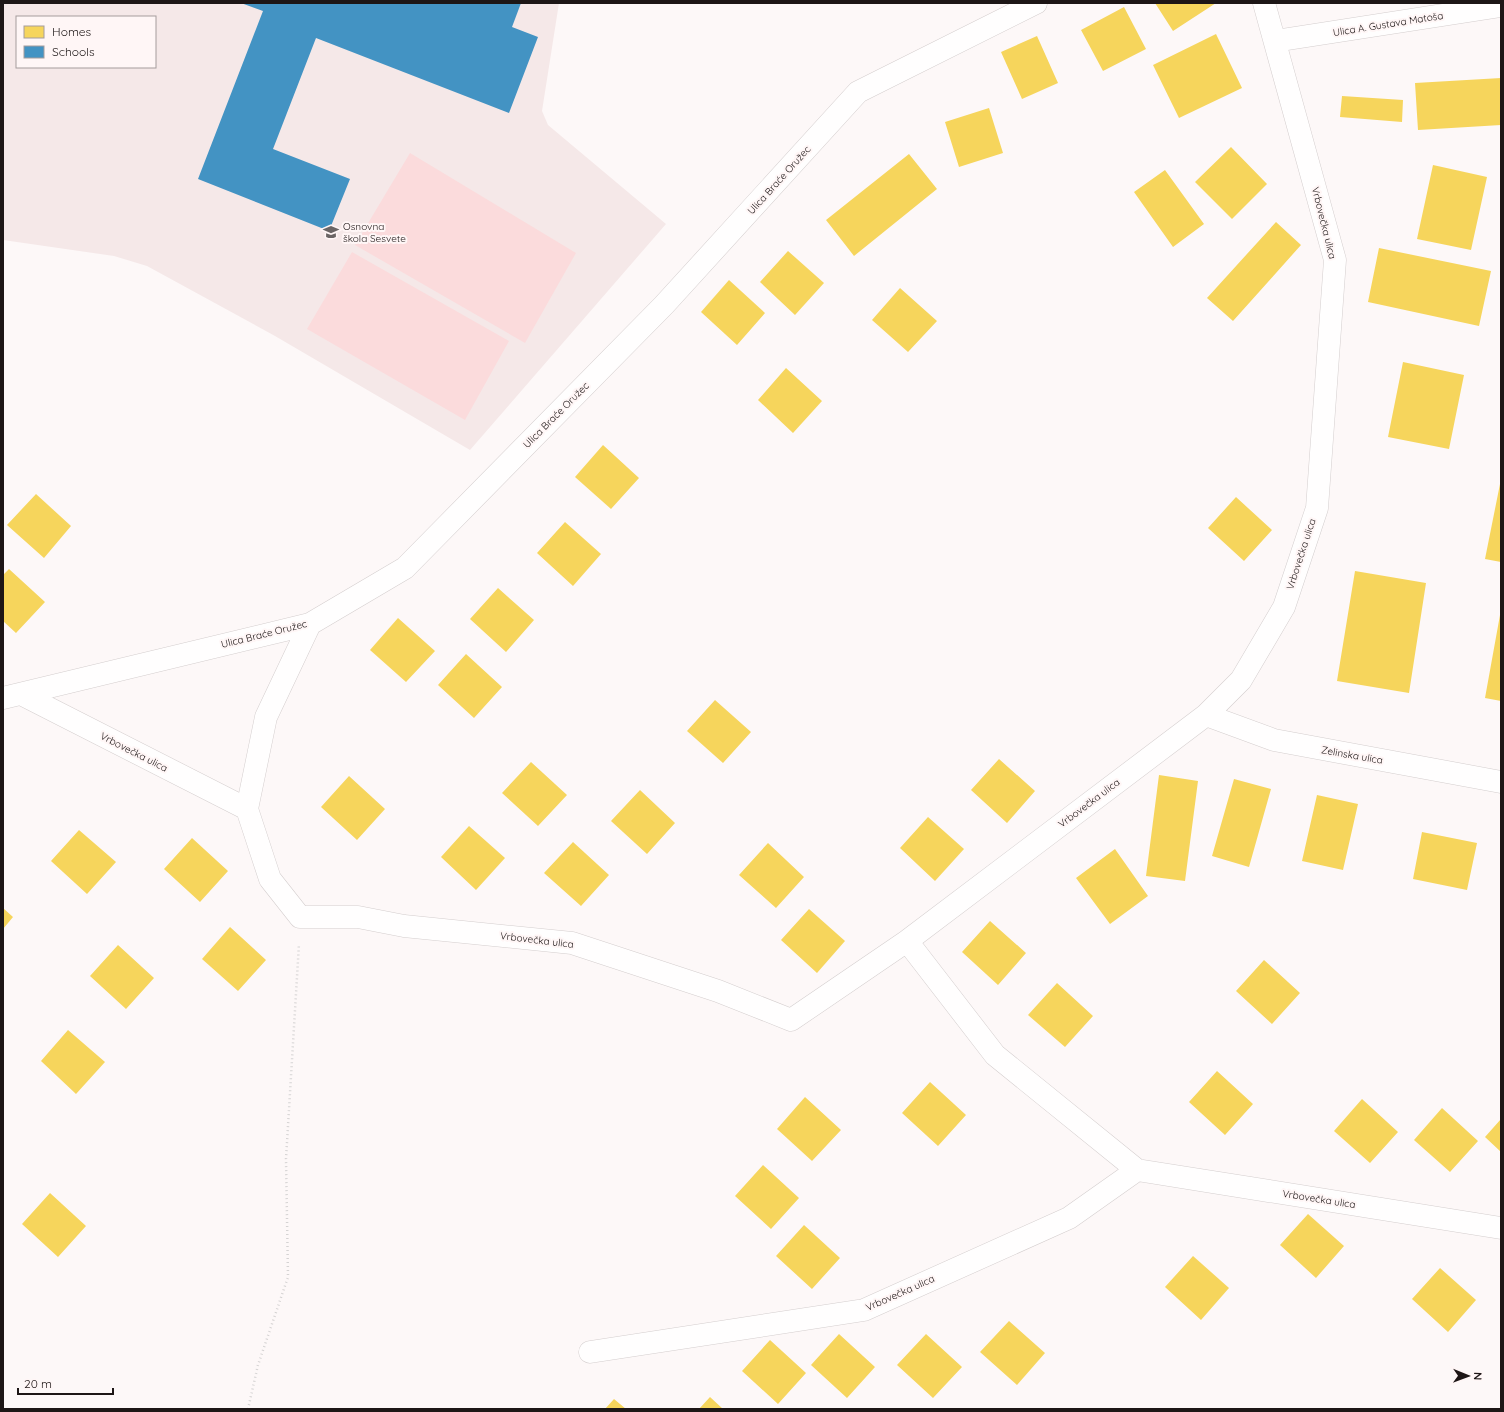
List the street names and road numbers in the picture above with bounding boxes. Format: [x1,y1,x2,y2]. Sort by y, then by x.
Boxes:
street label: Ulica A. Gustava Matoša [1332,9,1444,39]
street label: Ulica Braće Oružec [745,143,813,217]
street label: Vrbovečka ulica [1309,186,1339,260]
street label: Ulica Braće Oružec [520,379,592,451]
street label: Vrbovečka ulica [1283,517,1319,591]
street label: Ulica Braće Oružec [220,617,308,651]
street label: Vrbovečka ulica [98,729,170,775]
street label: Zelinska ulica [1320,743,1384,767]
street label: Vrbovečka ulica [1056,776,1122,830]
street label: Vrbovečka ulica [499,929,575,951]
street label: Vrbovečka ulica [1281,1187,1357,1211]
street label: Vrbovečka ulica [864,1272,936,1314]

